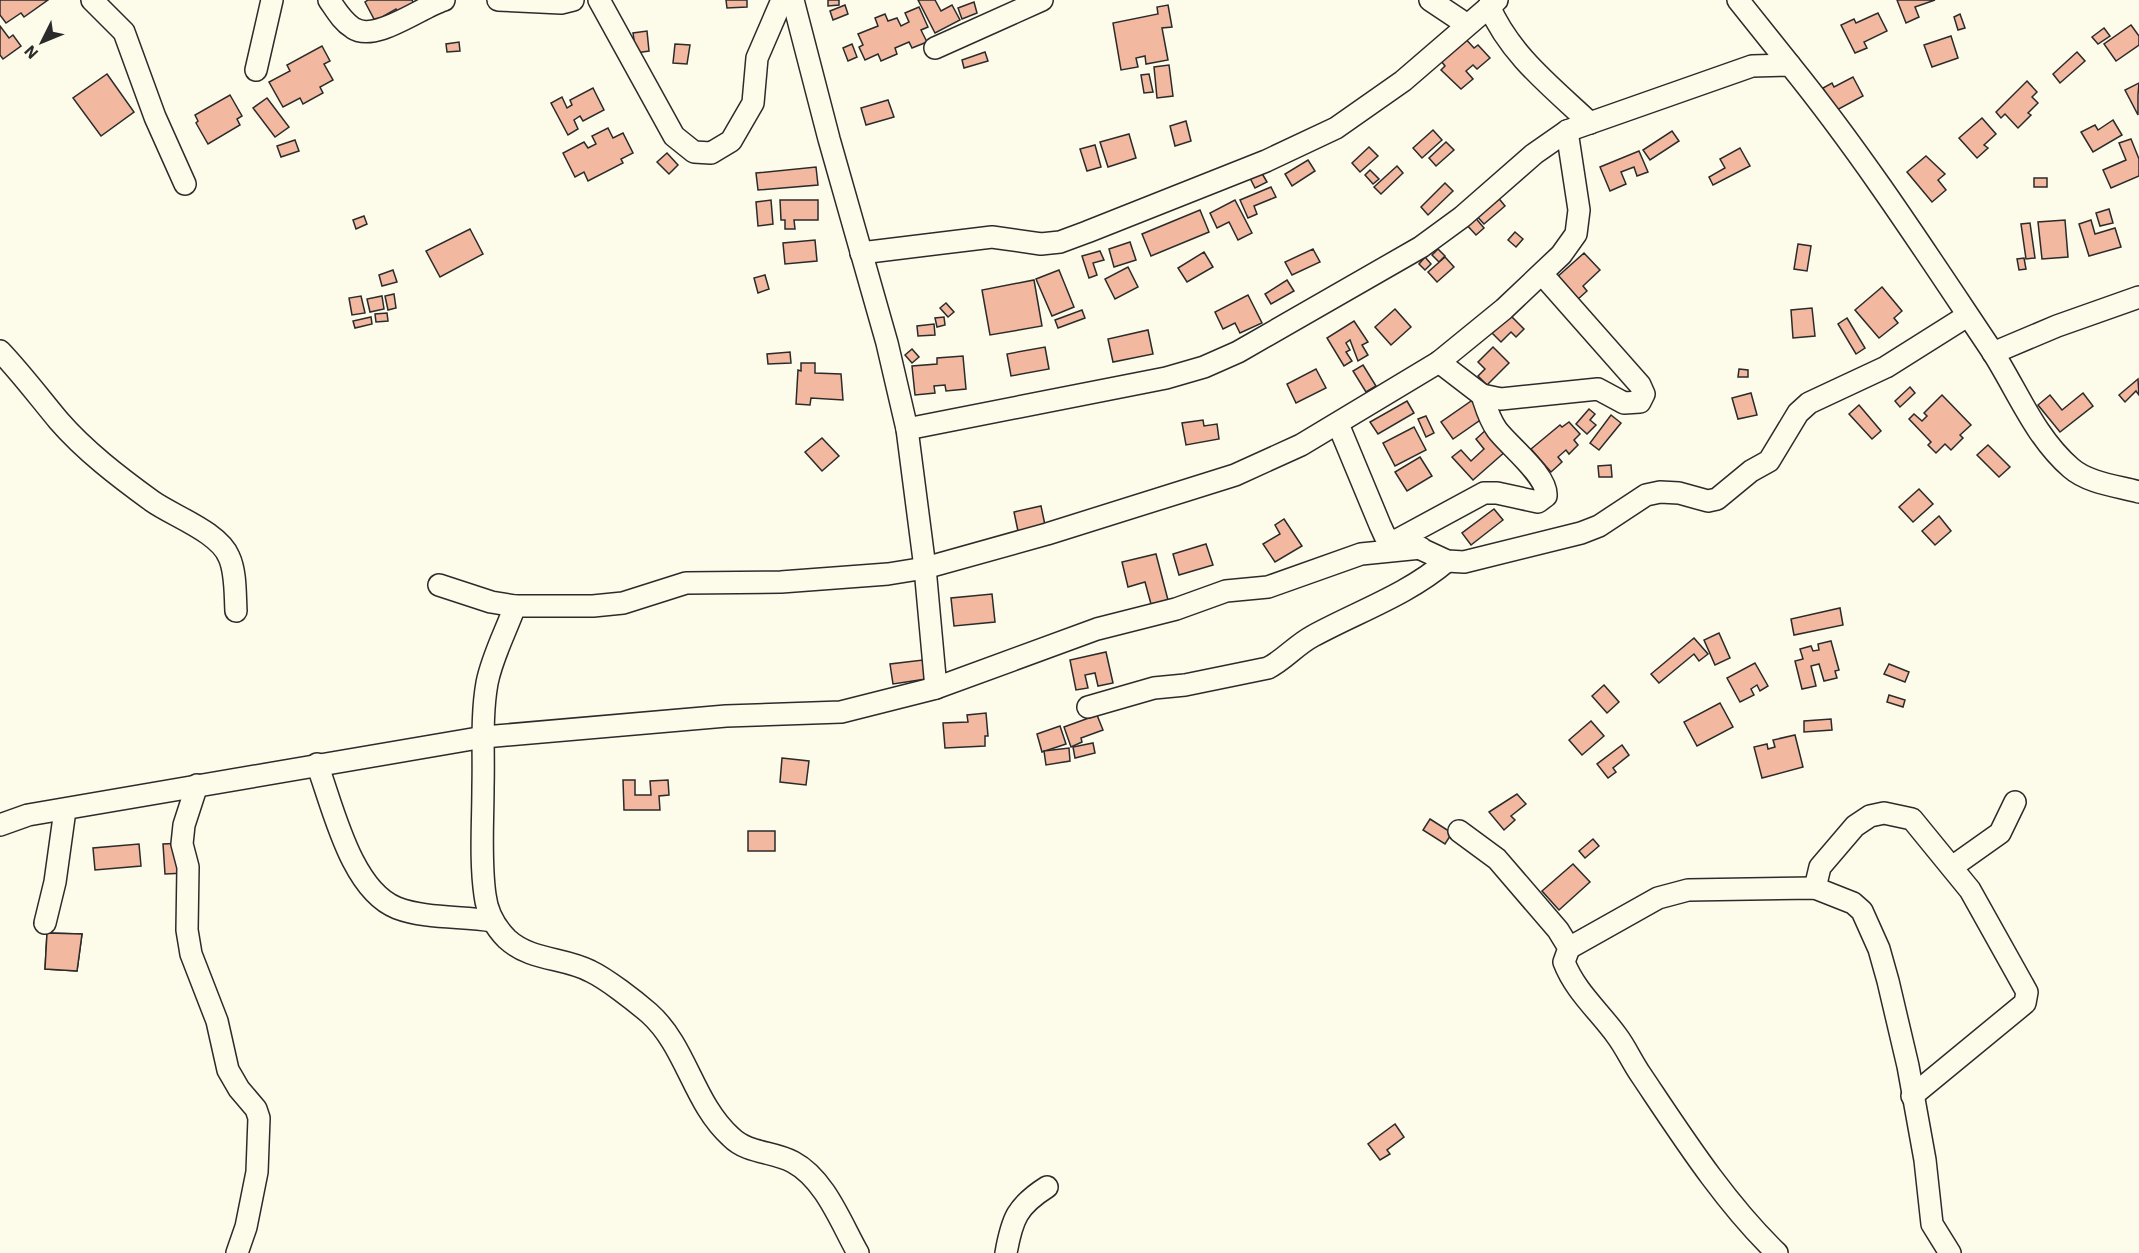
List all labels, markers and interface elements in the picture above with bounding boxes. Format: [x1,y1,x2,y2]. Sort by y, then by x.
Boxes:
north arrow [12,12,72,72]
text: N [20,41,42,63]

